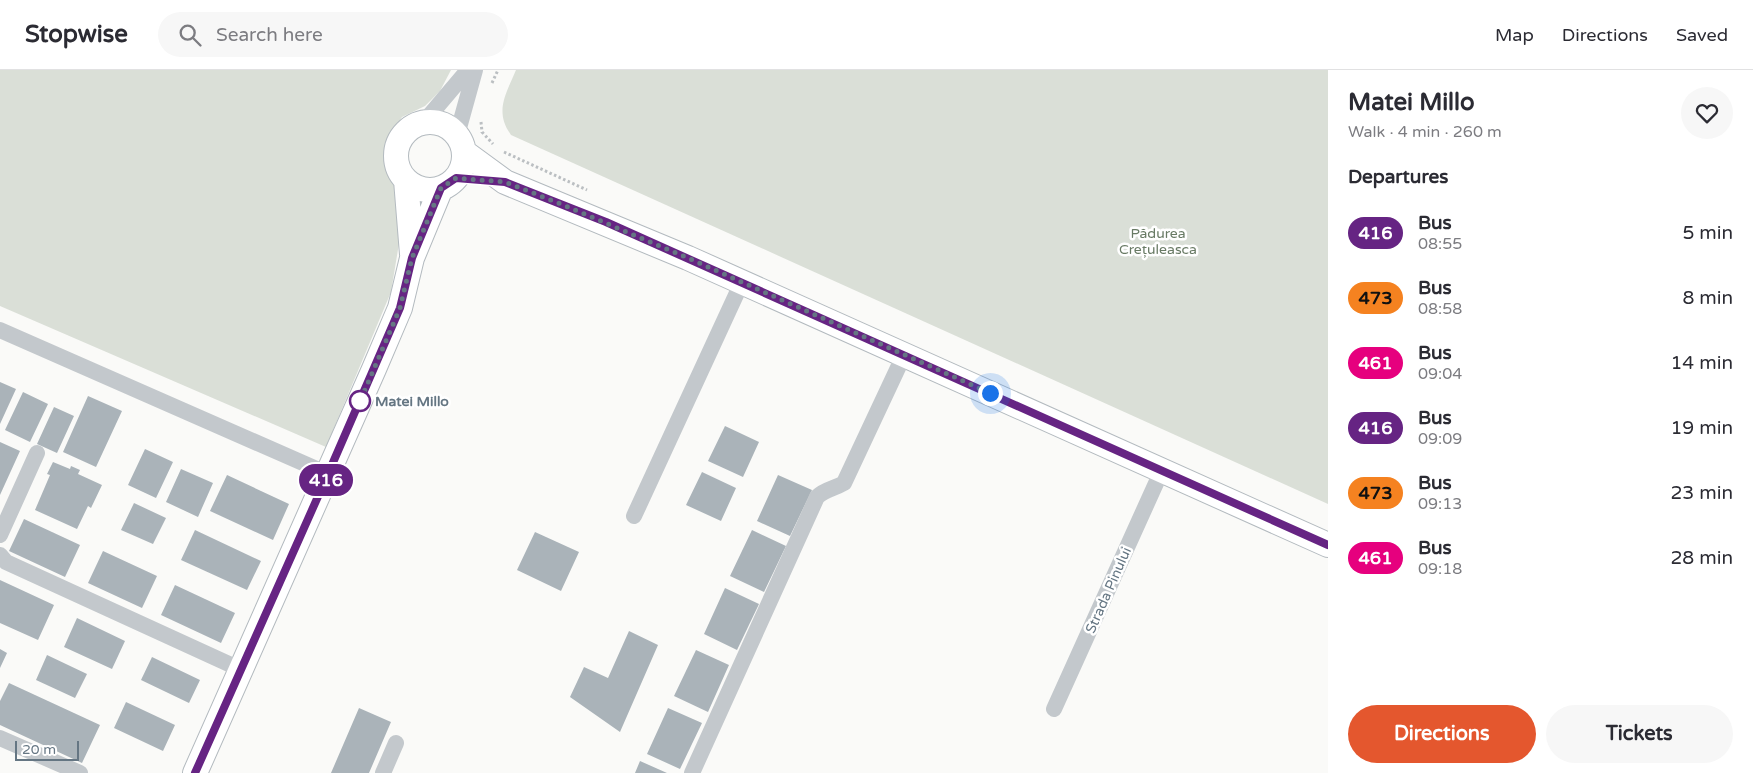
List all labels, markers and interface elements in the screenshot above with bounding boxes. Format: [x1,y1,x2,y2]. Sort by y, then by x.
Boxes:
search box [158,12,508,57]
text: Stopwise [25,20,128,49]
icon: search [176,21,204,49]
text: Search here [216,24,323,46]
text: Map [1495,24,1534,46]
text: Directions [1562,24,1648,46]
text: Saved [1676,24,1728,46]
button: heart [1681,87,1733,139]
text: Matei Millo [1348,88,1475,117]
text: Walk · 4 min · 260 m [1348,122,1502,142]
text: Departures [1348,166,1448,188]
text: Bus [1418,212,1452,234]
text: 416 [1359,222,1392,244]
text: 5 min [1682,222,1733,244]
park label: Pădurea Crețuleasca [1119,225,1197,258]
text: 08:55 [1418,234,1462,254]
text: Bus [1418,277,1452,299]
text: 473 [1359,287,1392,309]
text: 8 min [1682,287,1733,309]
text: 08:58 [1418,299,1462,319]
text: Bus [1418,342,1452,364]
text: 461 [1359,352,1392,374]
text: 14 min [1670,352,1733,374]
text: 09:04 [1418,364,1462,384]
your location [978,381,1003,406]
marker: Matei Millo [349,390,371,412]
place label: Matei Millo [375,393,449,410]
text: Bus [1418,407,1452,429]
text: 416 [1359,417,1392,439]
text: 19 min [1670,417,1733,439]
text: 09:09 [1418,429,1462,449]
line badge: 416 [297,464,355,496]
text: 416 [309,469,343,491]
text: Bus [1418,472,1452,494]
text: 473 [1359,482,1392,504]
text: 23 min [1670,482,1733,504]
text: 09:13 [1418,494,1462,514]
text: Bus [1418,537,1452,559]
street label: Strada Pinului [1082,544,1135,636]
text: 461 [1359,547,1392,569]
text: 28 min [1670,547,1733,569]
text: 09:18 [1418,559,1462,579]
button: Directions [1348,705,1536,763]
button: Tickets [1546,705,1733,763]
scale bar [15,738,79,761]
text: 20 m [22,741,56,758]

